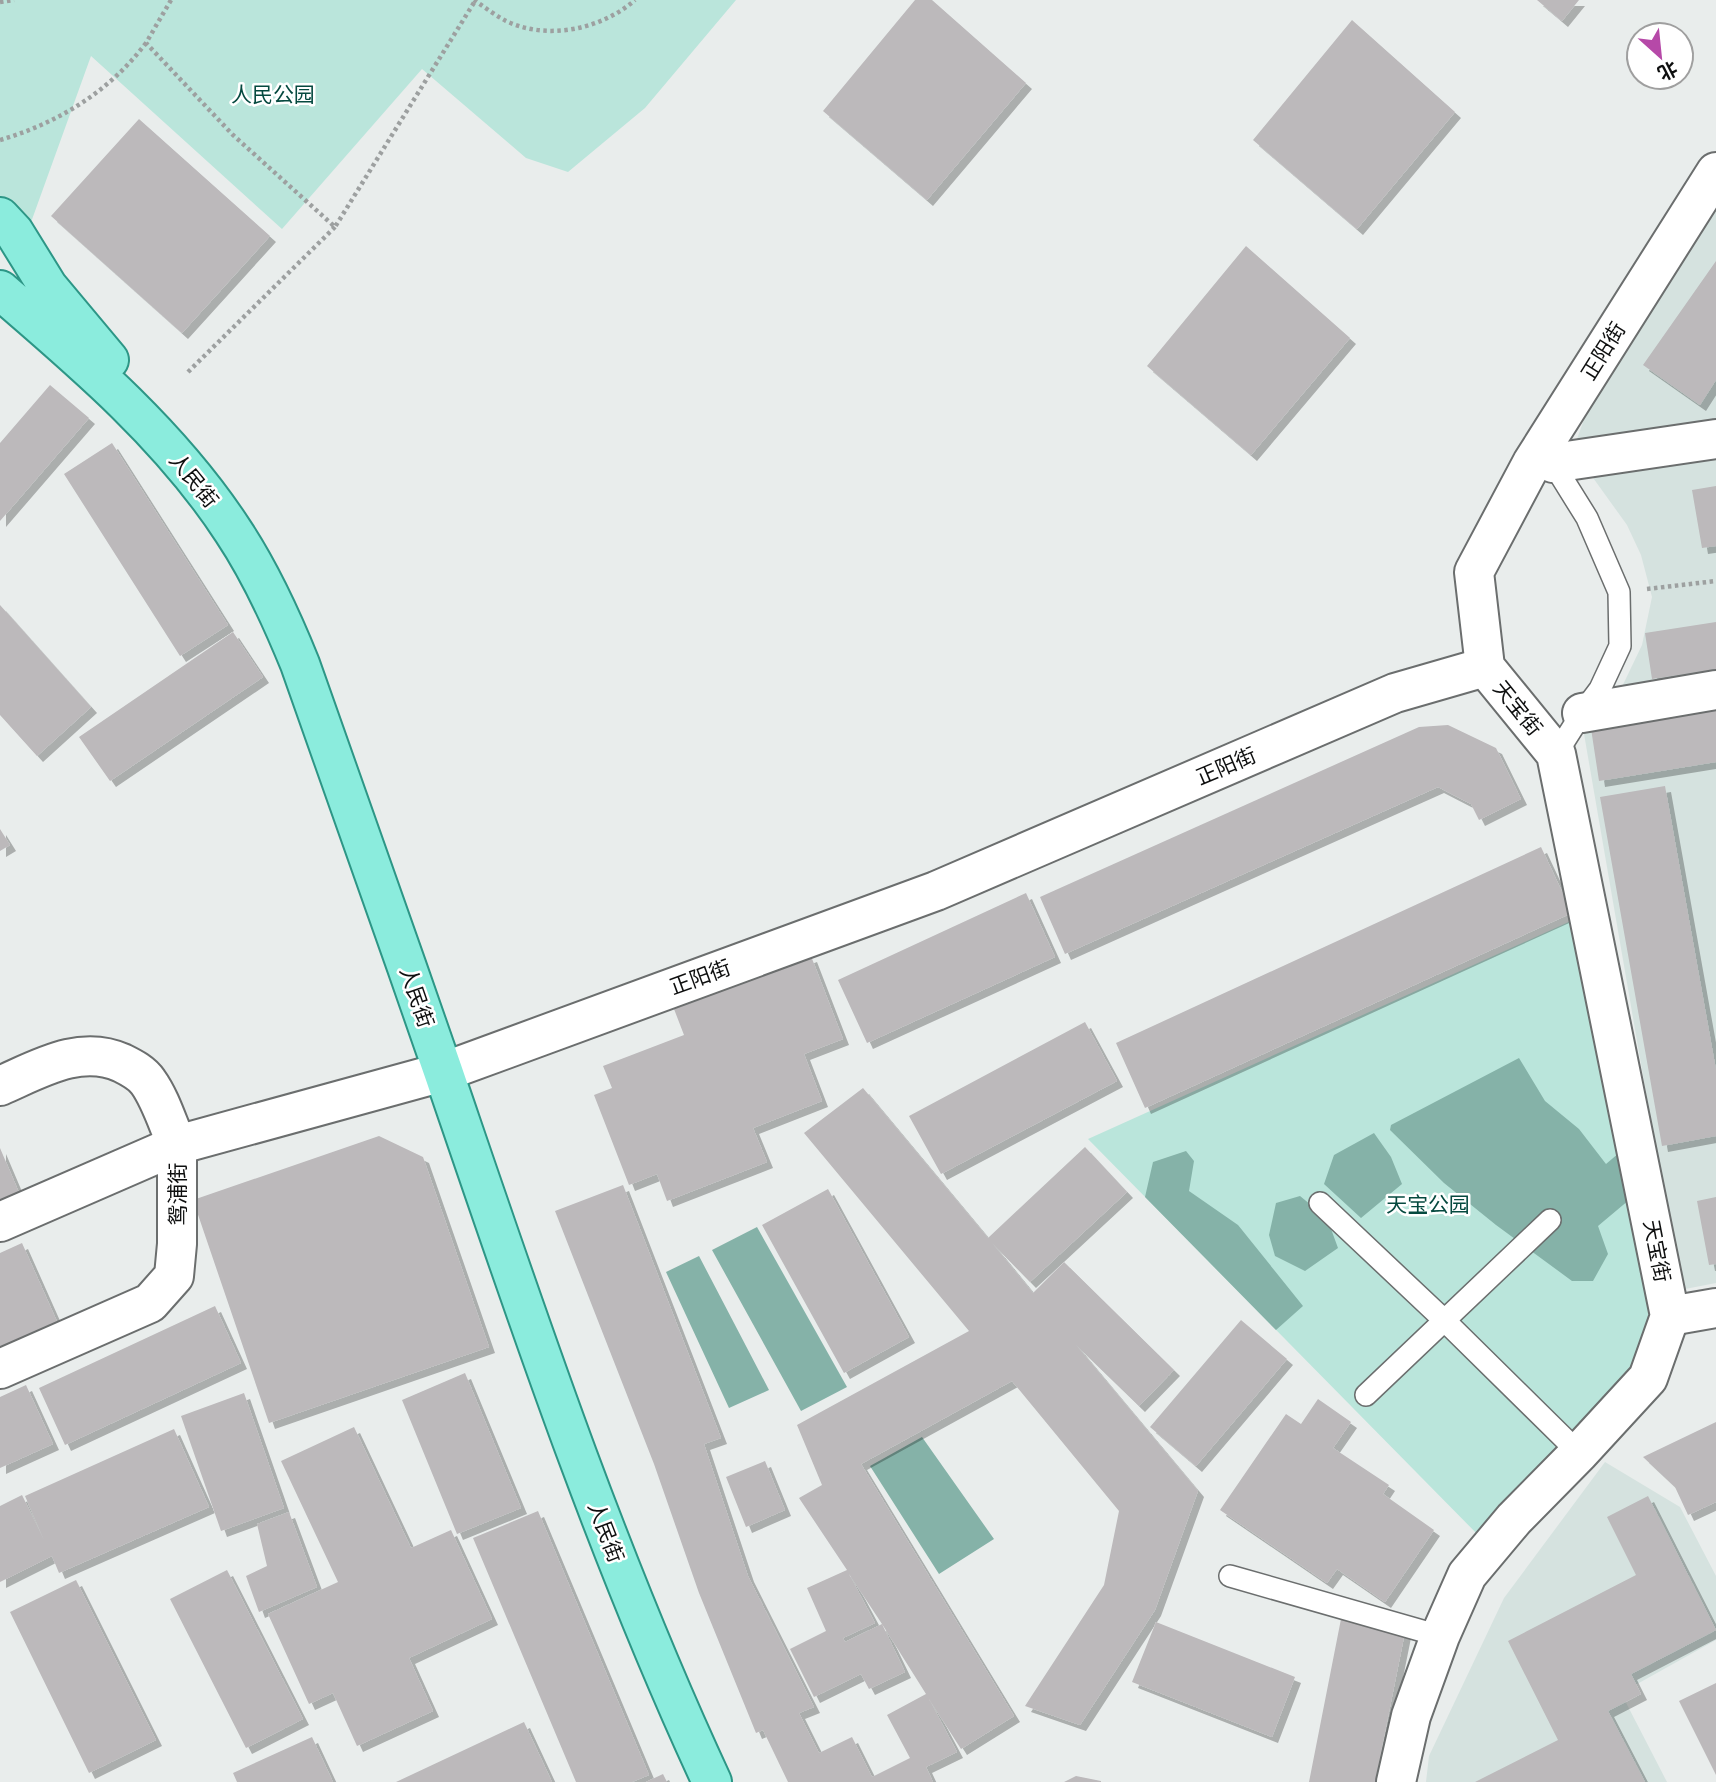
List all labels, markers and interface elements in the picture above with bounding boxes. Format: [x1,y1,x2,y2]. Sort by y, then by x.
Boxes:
north arrow [1625,21,1695,91]
text: 北 [1654,57,1681,84]
park label: 人民公园 [231,83,315,106]
street label: 正阳街 [1577,318,1629,384]
street label: 人民街 [165,448,223,512]
street label: 天宝街 [1489,676,1547,740]
street label: 正阳街 [1193,743,1259,789]
street label: 正阳街 [666,955,734,999]
street label: 人民街 [396,963,438,1031]
street label: 鸳浦街 [166,1163,189,1226]
park label: 天宝公园 [1386,1193,1470,1216]
street label: 天宝街 [1640,1218,1674,1284]
street label: 人民街 [584,1498,628,1566]

